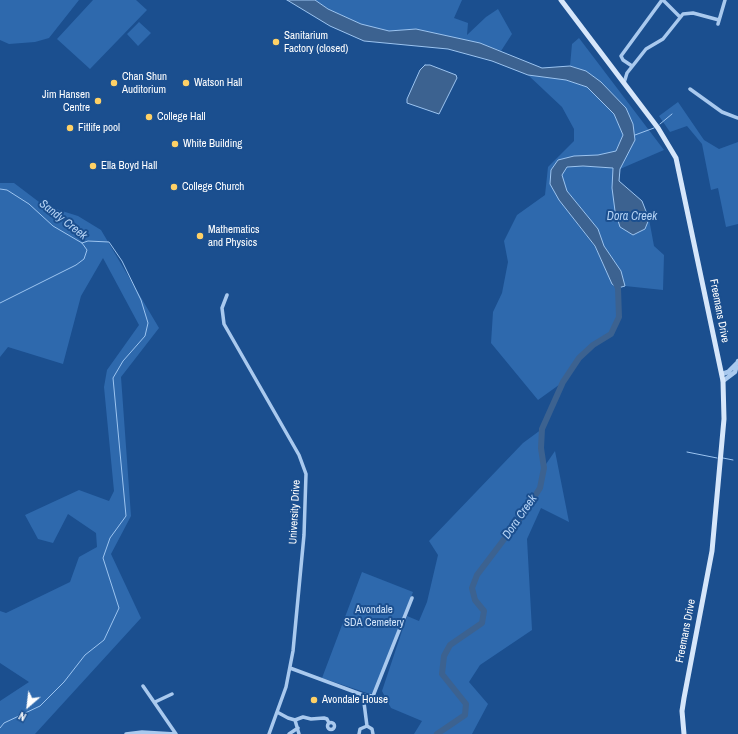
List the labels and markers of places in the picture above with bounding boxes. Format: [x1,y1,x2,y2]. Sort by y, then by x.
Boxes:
place label: Sanitarium Factory (closed) [284,29,348,55]
marker: Sanitarium Factory (closed) [271,37,281,47]
place label: Chan Shun Auditorium [122,70,167,96]
place label: Watson Hall [194,76,242,90]
marker: Chan Shun Auditorium [109,78,119,88]
marker: Watson Hall [181,78,191,88]
place label: Jim Hansen Centre [42,88,90,114]
marker: Jim Hansen Centre [93,96,103,106]
place label: College Hall [157,110,206,124]
marker: College Hall [144,112,154,122]
place label: Fitlife pool [78,121,120,135]
marker: Fitlife pool [65,123,75,133]
place label: White Building [183,137,242,151]
marker: White Building [170,139,180,149]
place label: Ella Boyd Hall [101,159,157,173]
marker: Ella Boyd Hall [88,161,98,171]
place label: College Church [182,180,244,194]
marker: College Church [169,182,179,192]
place label: Mathematics and Physics [208,223,260,249]
marker: Mathematics and Physics [195,231,205,241]
place label: Avondale House [322,693,388,707]
marker: Avondale House [309,695,319,705]

